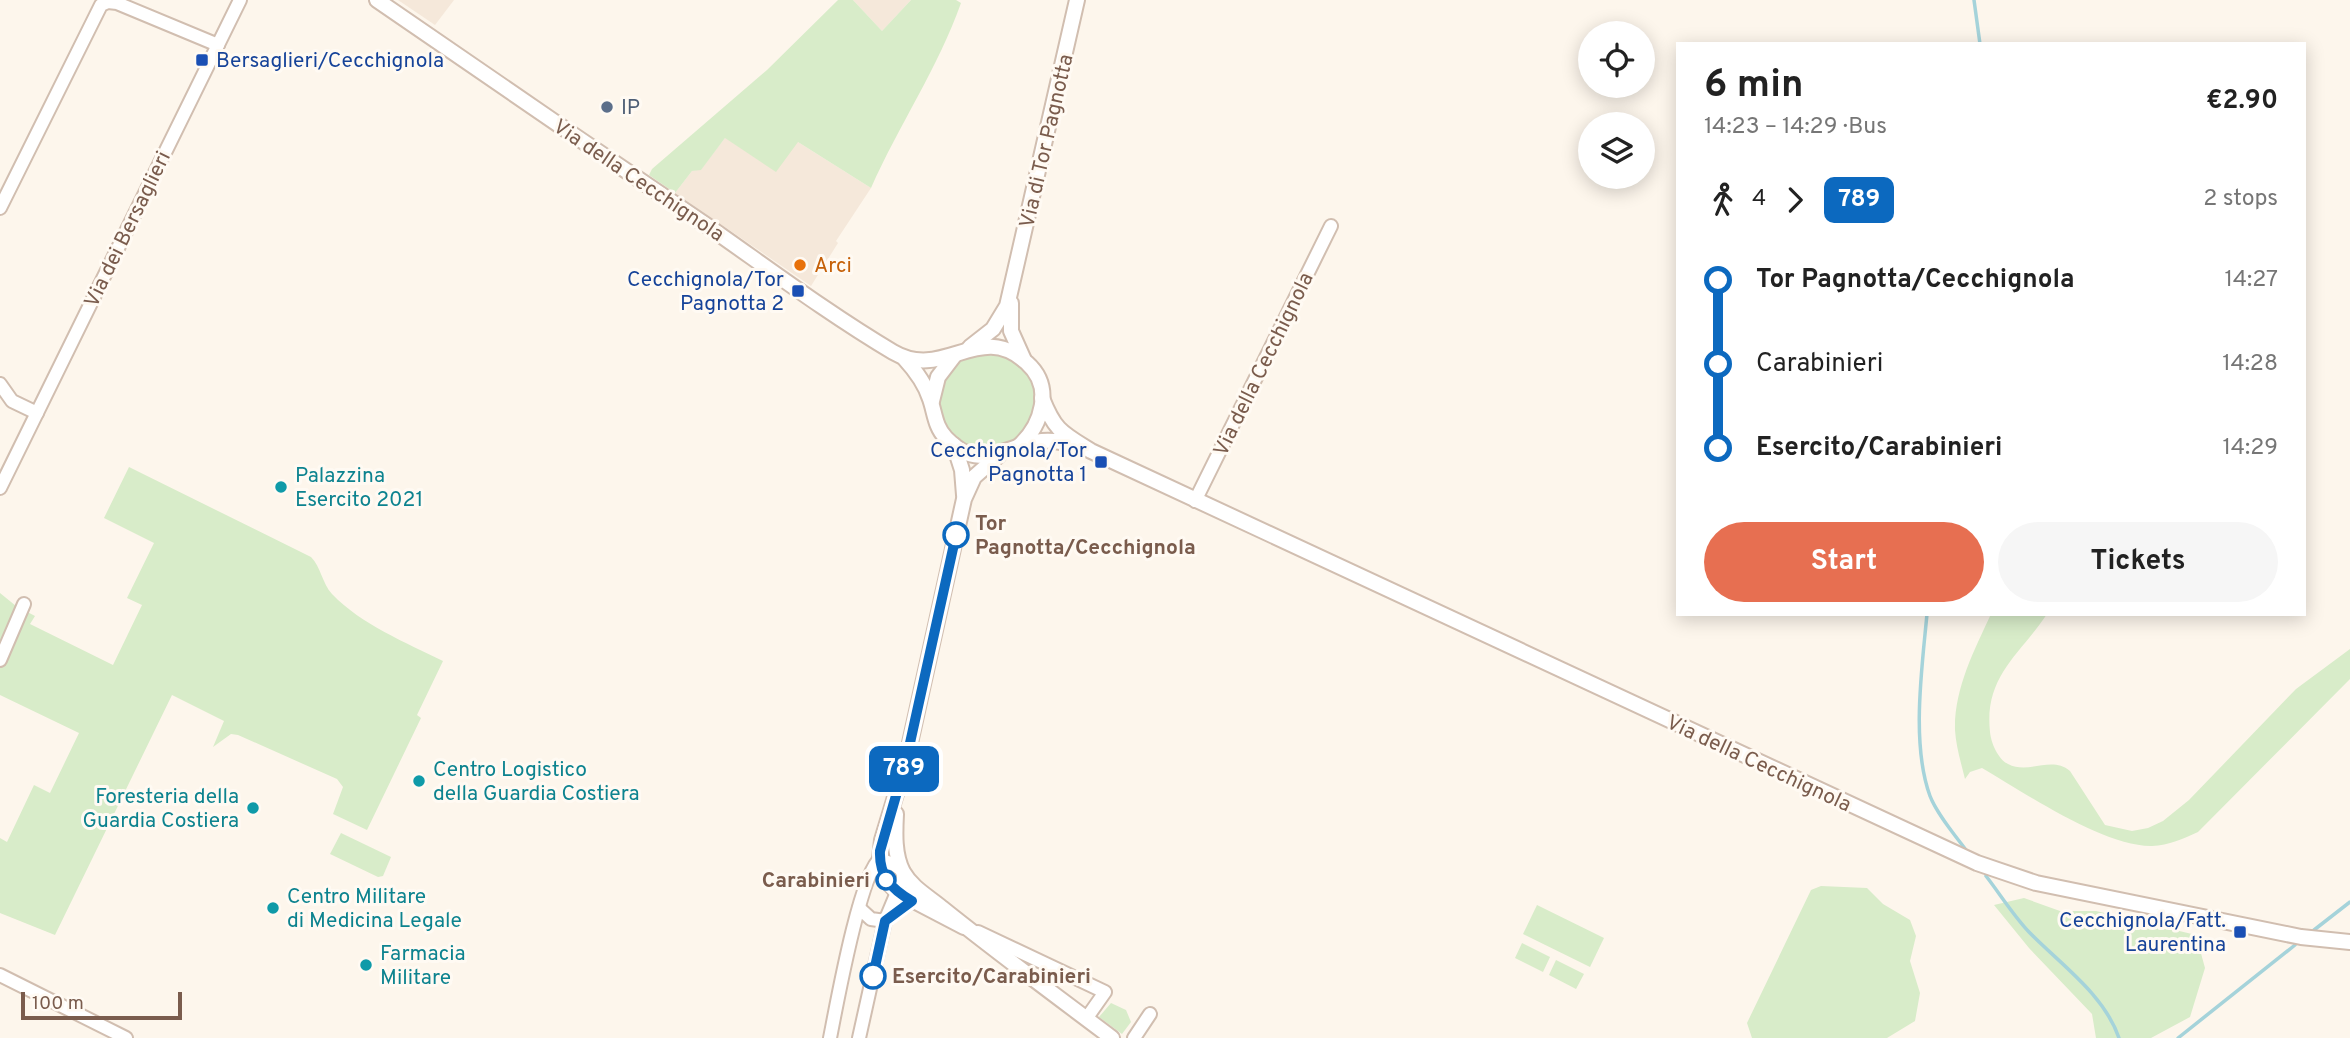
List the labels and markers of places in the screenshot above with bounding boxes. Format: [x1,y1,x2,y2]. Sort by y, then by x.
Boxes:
place label: Bersaglieri/Cecchignola [216,48,444,75]
marker: Bersaglieri/Cecchignola [194,52,210,68]
place label: IP [621,95,640,122]
marker: IP [599,99,615,115]
place label: Arci [814,253,852,280]
marker: Arci [792,257,808,273]
place label: Cecchignola/Tor Pagnotta 2 [627,267,784,318]
marker: Cecchignola/Tor Pagnotta 2 [790,283,806,299]
place label: Cecchignola/Tor Pagnotta 1 [930,438,1087,489]
marker: Cecchignola/Tor Pagnotta 1 [1093,454,1109,470]
place label: Palazzina Esercito 2021 [295,463,423,514]
marker: Palazzina Esercito 2021 [273,479,289,495]
place label: Tor Pagnotta/Cecchignola [975,511,1196,562]
marker: Tor Pagnotta/Cecchignola [943,522,969,548]
place label: Centro Logistico della Guardia Costiera [433,757,640,808]
marker: Centro Logistico della Guardia Costiera [411,773,427,789]
place label: Foresteria della Guardia Costiera [83,784,239,835]
marker: Foresteria della Guardia Costiera [245,800,261,816]
place label: Carabinieri [762,868,870,895]
marker: Carabinieri [876,870,896,890]
place label: Centro Militare di Medicina Legale [287,884,462,935]
marker: Centro Militare di Medicina Legale [265,900,281,916]
place label: Cecchignola/Fatt. Laurentina [2059,908,2226,959]
marker: Cecchignola/Fatt. Laurentina [2232,924,2248,940]
place label: Farmacia Militare [380,941,466,992]
marker: Farmacia Militare [358,957,374,973]
marker: Esercito/Carabinieri [860,963,886,989]
place label: Esercito/Carabinieri [892,964,1091,991]

